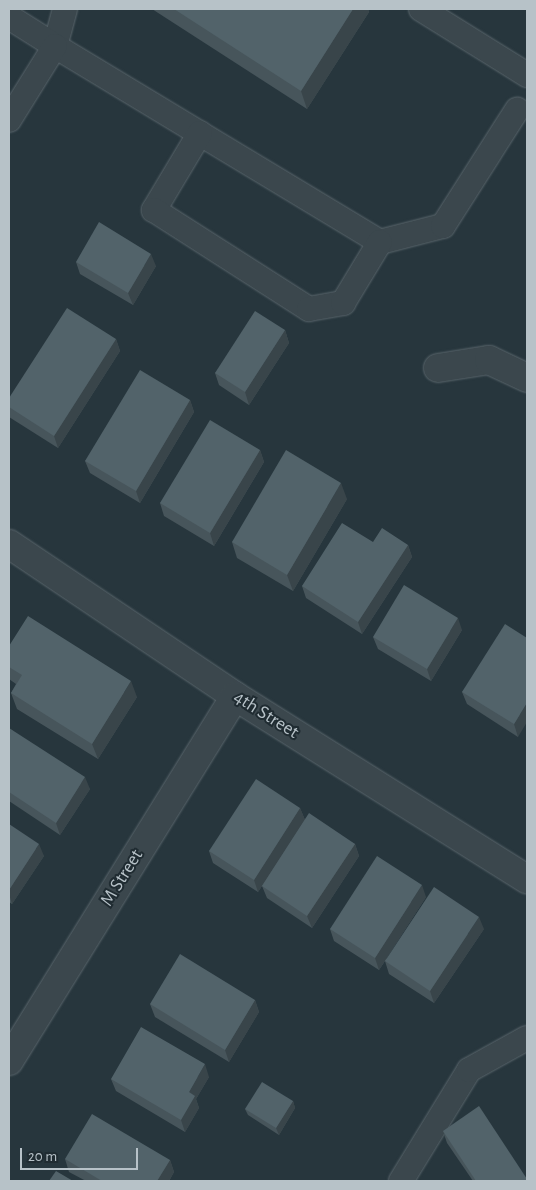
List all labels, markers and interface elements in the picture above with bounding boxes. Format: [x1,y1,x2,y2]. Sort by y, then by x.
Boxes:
street label: 4th Street [229,686,303,744]
street label: M Street [96,845,148,911]
scale bar [22,1138,140,1170]
text: 20 m [28,1149,57,1164]

